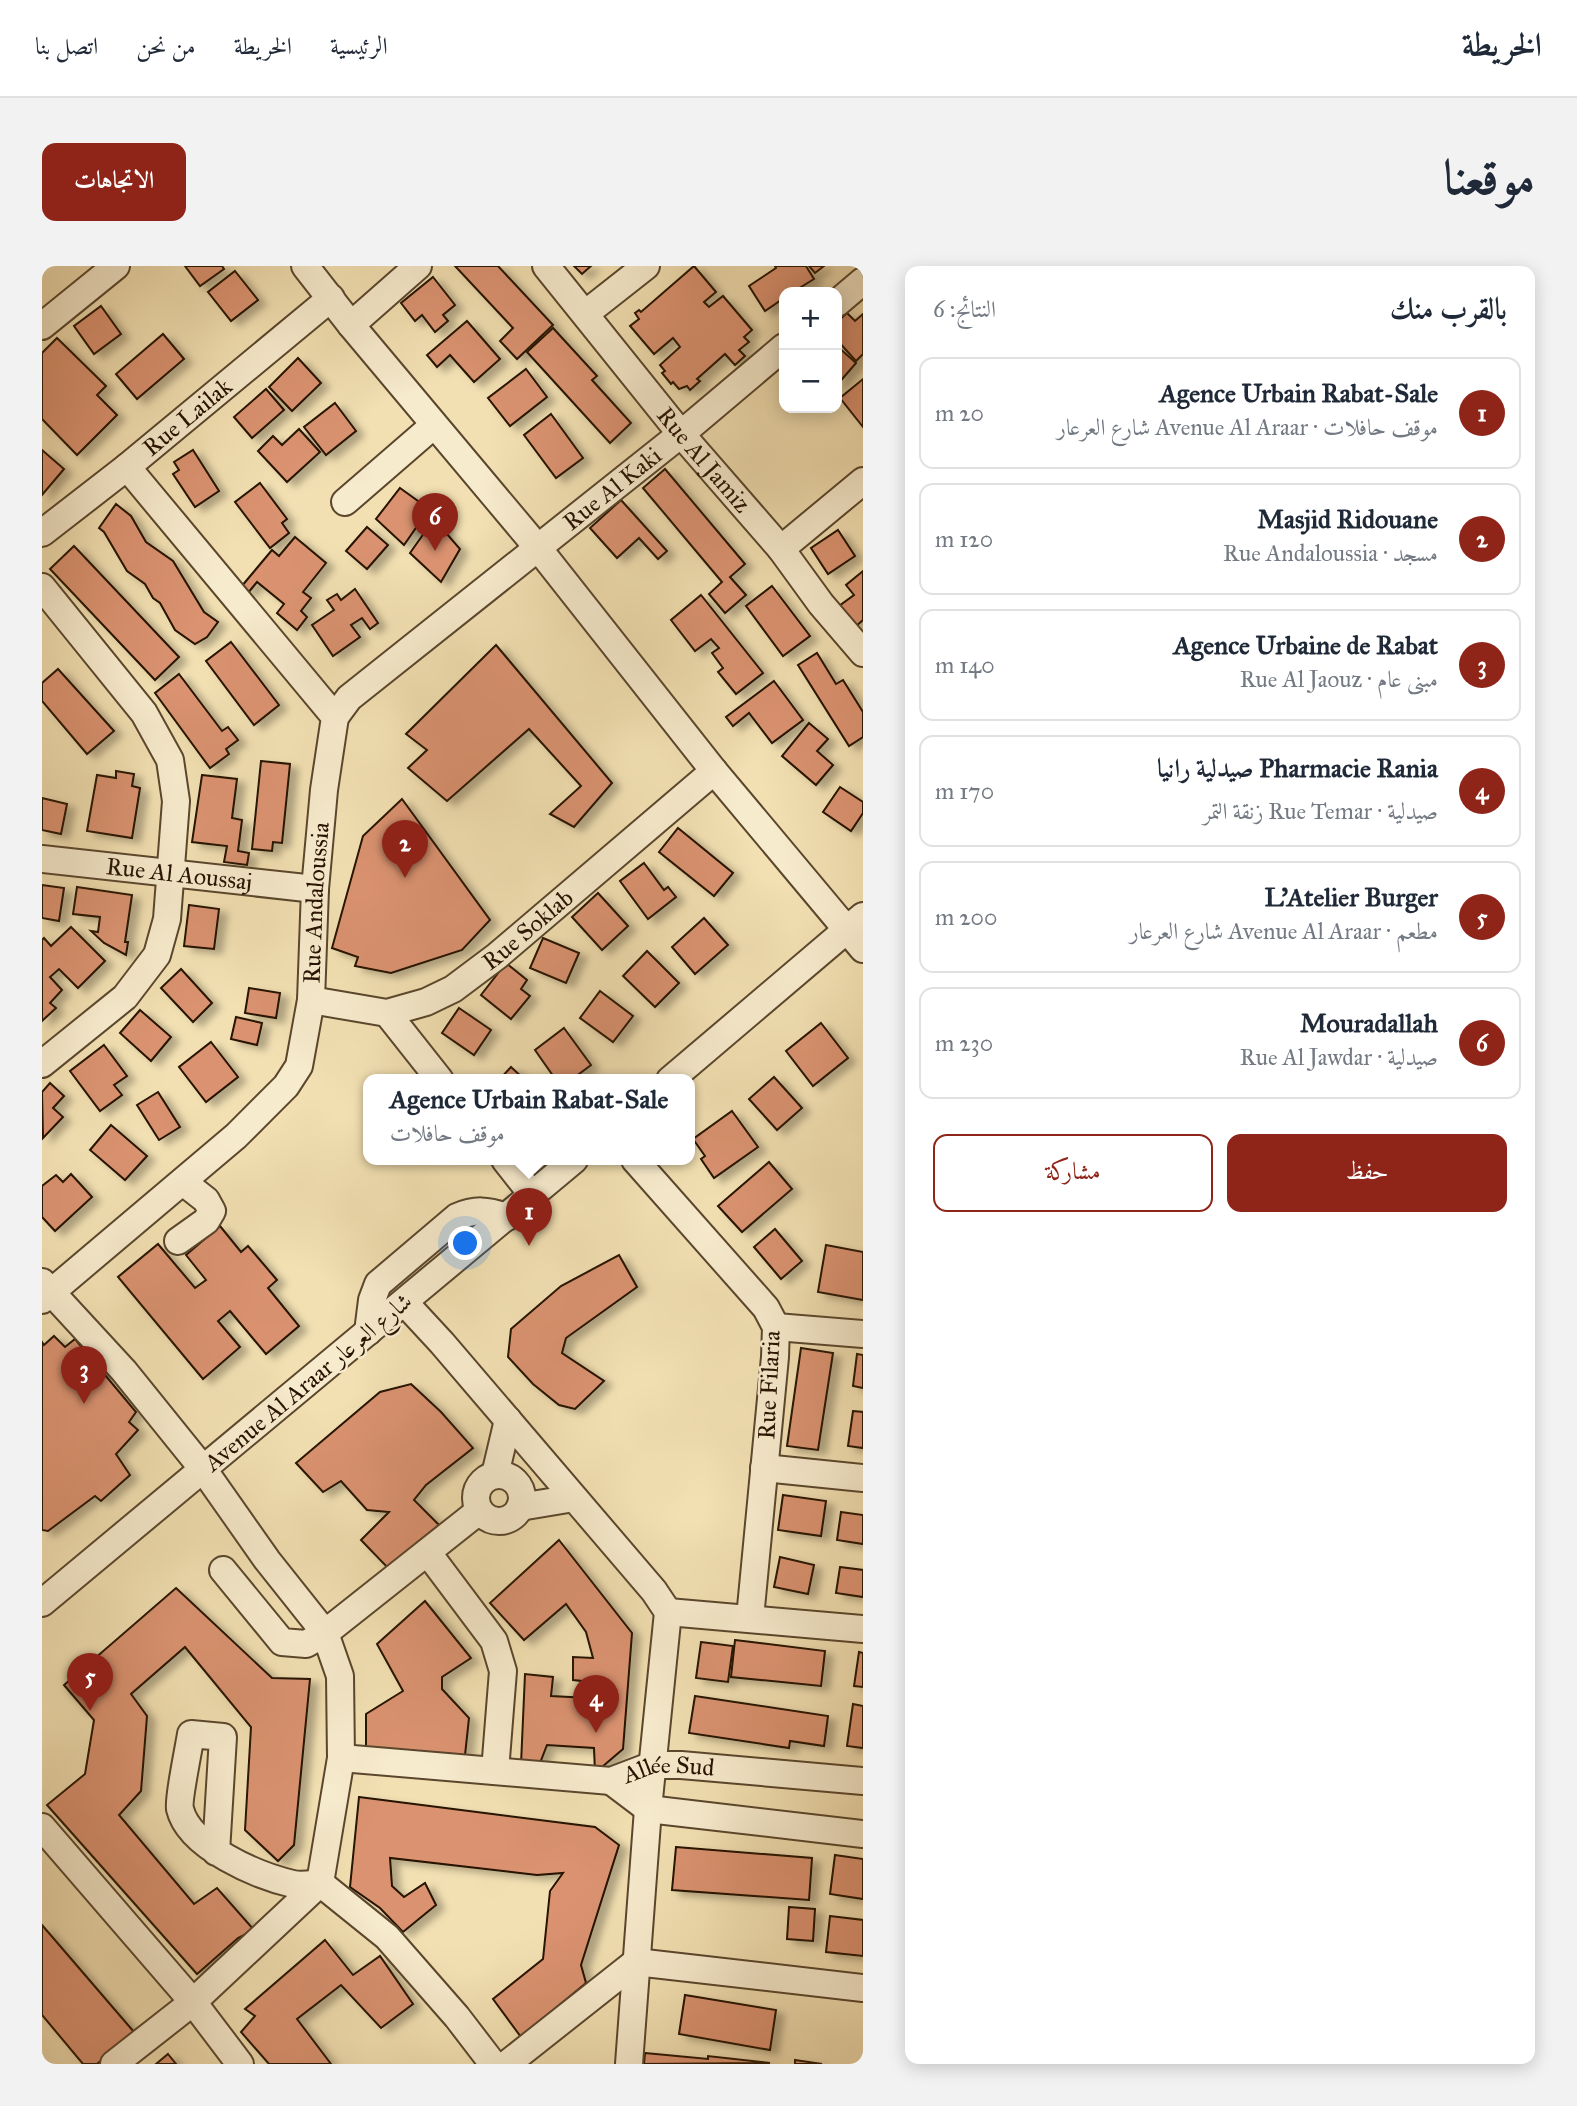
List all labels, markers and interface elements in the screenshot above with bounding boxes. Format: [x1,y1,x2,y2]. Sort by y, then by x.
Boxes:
text: الخريطة [1462,25,1542,65]
text: اتصل بنا [35,31,98,61]
text: من نحن [136,31,196,61]
text: الخريطة [234,31,292,61]
text: الرئيسية [330,31,388,61]
button: الاتجاهات [42,143,186,221]
text: موقعنا [1443,148,1535,207]
map controls [779,287,842,413]
button: + [779,287,842,350]
text: بالقرب منك [1390,291,1507,327]
text: النتائج: 6 [933,295,996,323]
button: − [779,350,842,413]
street label: Rue Lailak [137,371,239,463]
text: Agence Urbain Rabat-Sale [1160,377,1438,409]
text: 20 m [935,399,984,427]
text: 1 [1477,399,1487,427]
street label: Rue Al Jamiz [650,401,757,519]
text: موقف حافلات · Avenue Al Araar شارع العرعار [1057,413,1438,441]
street label: Rue Al Kaki [557,440,668,537]
pin: 6 [412,493,458,551]
text: Masjid Ridouane [1257,503,1438,535]
text: 120 m [935,525,993,553]
text: 2 [1476,525,1488,553]
text: مسجد · Rue Andaloussia [1223,539,1438,567]
text: Agence Urbaine de Rabat [1174,629,1438,661]
text: 140 m [935,651,995,679]
text: 3 [1477,651,1487,679]
text: مبنى عام · Rue Al Jaouz [1240,665,1438,693]
text: Pharmacie Rania صيدلية رانيا [1157,752,1438,784]
text: 170 m [935,777,994,805]
text: 4 [1476,777,1488,805]
text: صيدلية · Rue Temar زنقة التمر [1203,797,1438,825]
street label: Rue Andaloussia [297,820,336,984]
pin: 2 [382,820,428,878]
street label: Rue Al Aoussaj [104,851,254,897]
text: L'Atelier Burger [1264,881,1438,913]
street label: Rue Soklab [476,883,579,977]
text: 200 m [935,903,997,931]
text: 5 [1477,903,1487,931]
text: مطعم · Avenue Al Araar شارع العرعار [1130,917,1438,945]
text: Mouradallah [1300,1007,1438,1039]
text: 230 m [935,1029,993,1057]
text: 6 [1476,1029,1488,1057]
text: صيدلية · Rue Al Jawdar [1240,1043,1438,1071]
popup [363,1074,695,1165]
text: Agence Urbain Rabat-Sale [390,1083,668,1115]
text: موقف حافلات [390,1119,505,1147]
button: مشاركة [933,1134,1213,1212]
button: حفظ [1227,1134,1507,1212]
pin: 1 [506,1188,552,1246]
your location [448,1226,482,1260]
street label: Avenue Al Araar شارع العرعار [197,1286,421,1482]
street label: Rue Filaria [751,1329,787,1440]
pin: 3 [61,1346,107,1404]
pin: 5 [67,1653,113,1711]
pin: 4 [573,1675,619,1733]
street label: Allée Sud [617,1750,716,1791]

